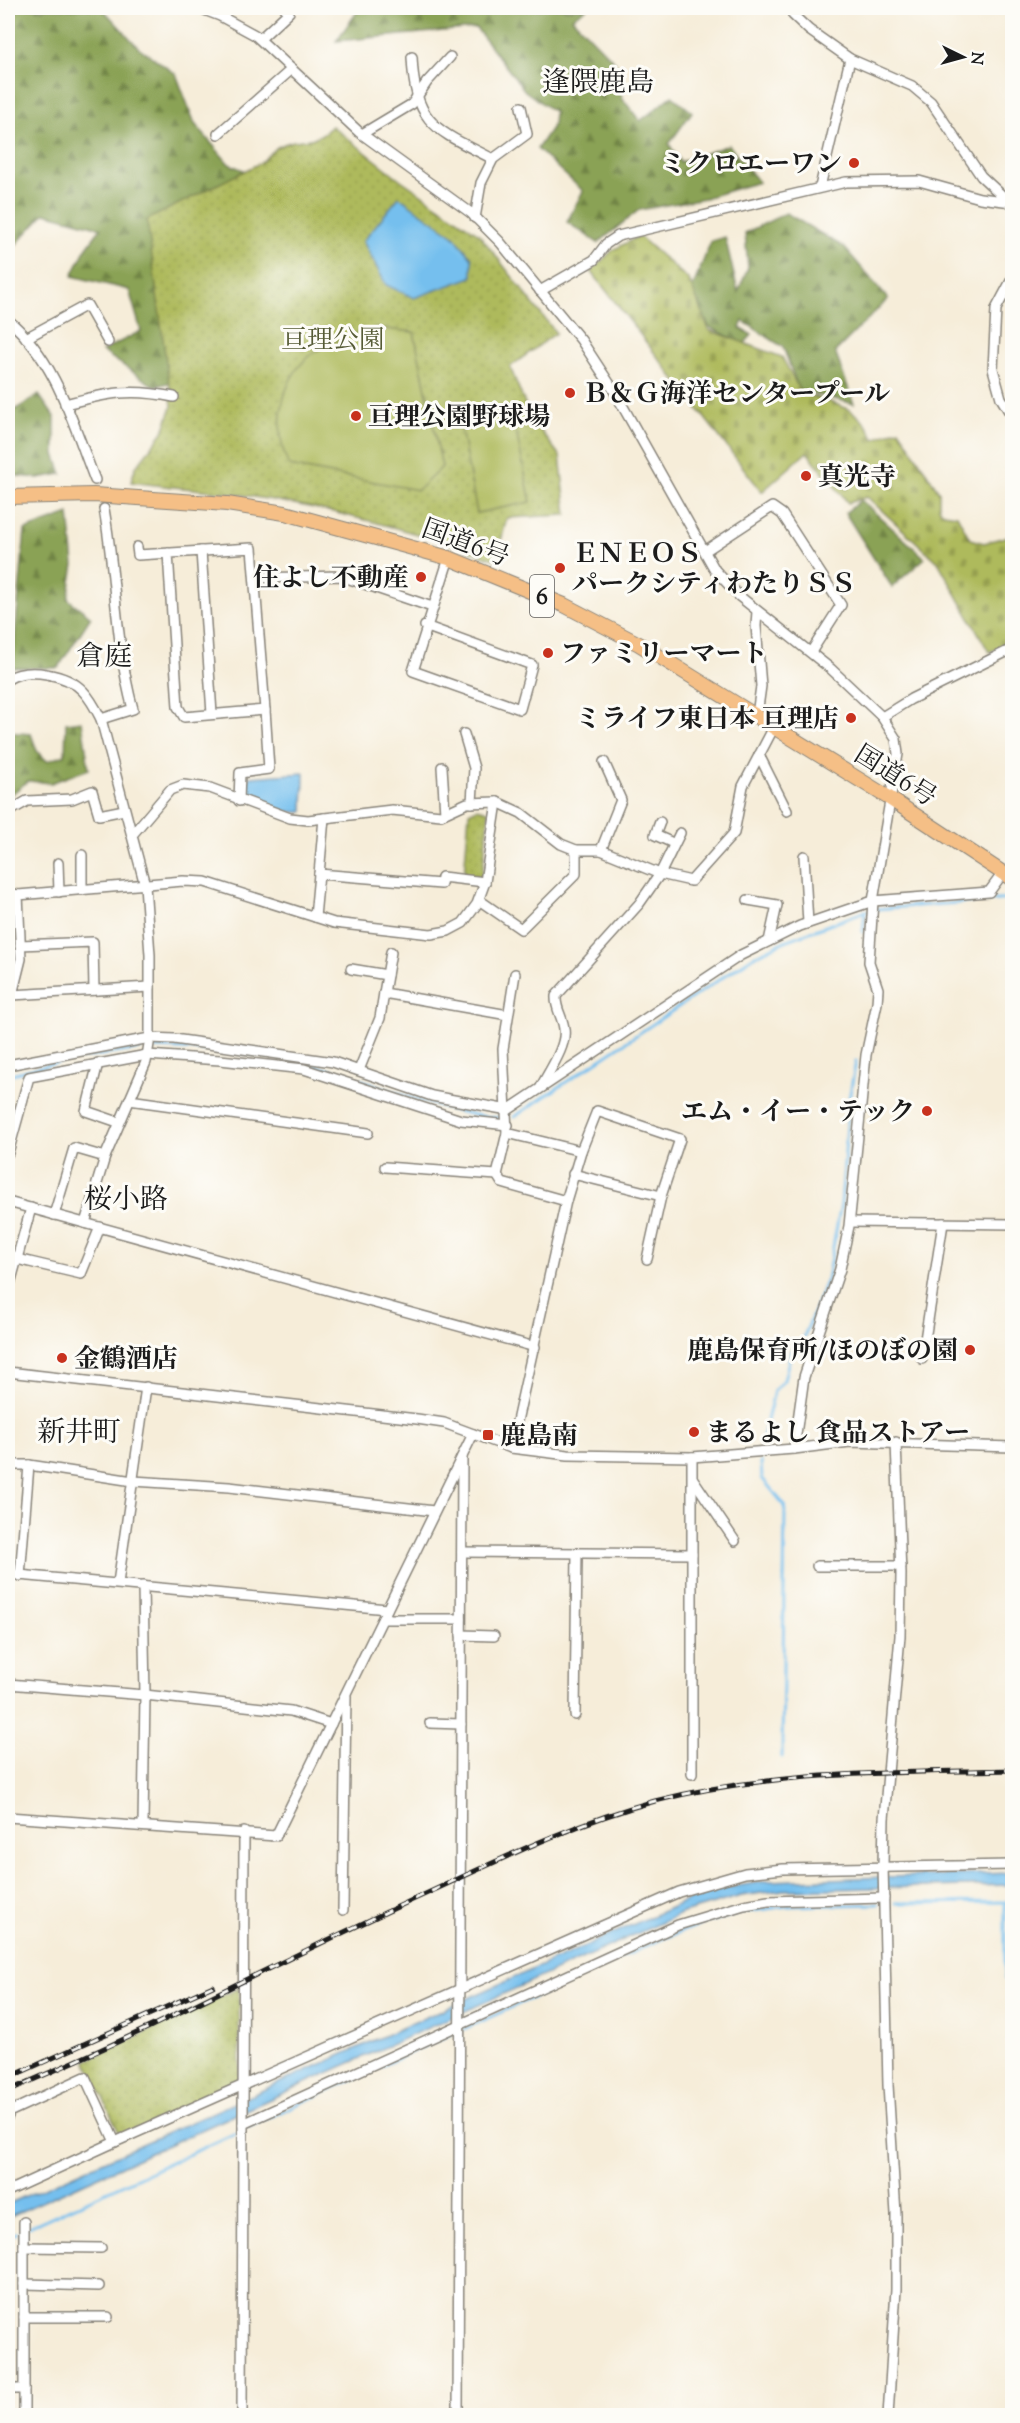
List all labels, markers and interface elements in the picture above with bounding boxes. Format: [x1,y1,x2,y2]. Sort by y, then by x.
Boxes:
north arrow [933,27,993,87]
text: N [963,51,987,66]
district label: 逢隈鹿島 [542,64,654,104]
place label: ミクロエーワン [660,147,842,184]
marker: ミクロエーワン [847,156,861,170]
park label: 亘理公園 [281,323,385,360]
place label: Ｂ＆Ｇ海洋センタープール [582,377,890,414]
marker: Ｂ＆Ｇ海洋センタープール [563,386,577,400]
place label: 亘理公園野球場 [368,400,550,437]
marker: 亘理公園野球場 [349,409,363,423]
place label: 真光寺 [818,460,896,497]
marker: 真光寺 [799,469,813,483]
street label: 国道6号 [416,511,514,577]
place label: ＥＮＥＯＳ パークシティわたりＳＳ [572,537,856,604]
place label: 住よし不動産 [253,561,409,598]
marker: ＥＮＥＯＳ パークシティわたりＳＳ [553,561,567,575]
marker: 住よし不動産 [414,570,428,584]
road number: 6 [530,575,554,617]
place label: ファミリーマート [560,637,767,674]
district label: 倉庭 [76,638,132,678]
marker: ファミリーマート [541,646,555,660]
place label: ミライフ東日本 亘理店 [575,702,839,739]
marker: ミライフ東日本 亘理店 [844,711,858,725]
street label: 国道6号 [846,737,943,817]
place label: エム・イー・テック [681,1095,915,1132]
marker: エム・イー・テック [920,1104,934,1118]
district label: 桜小路 [84,1181,168,1221]
place label: 鹿島保育所/ほのぼの園 [687,1334,958,1371]
place label: 金鶴酒店 [74,1342,178,1379]
marker: 鹿島保育所/ほのぼの園 [963,1343,977,1357]
marker: 金鶴酒店 [55,1351,69,1365]
district label: 新井町 [37,1414,121,1454]
place label: まるよし 食品ストアー [706,1416,970,1453]
place label: 鹿島南 [500,1419,578,1456]
marker: まるよし 食品ストアー [687,1425,701,1439]
marker: 鹿島南 [481,1428,495,1442]

